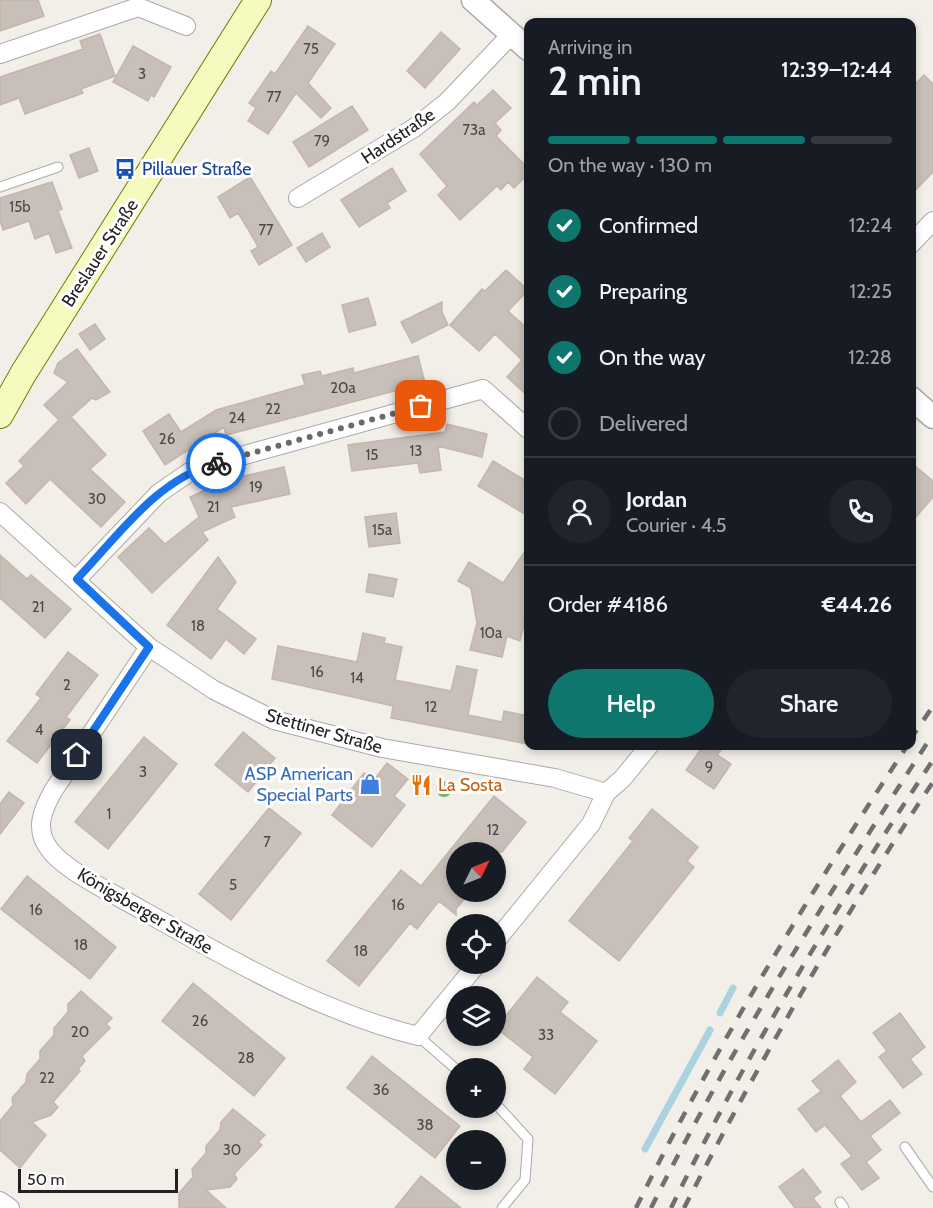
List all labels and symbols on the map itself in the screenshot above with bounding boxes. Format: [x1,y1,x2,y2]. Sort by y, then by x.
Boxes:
house number: 75 [303,40,319,58]
house number: 3 [138,65,146,83]
house number: 77 [266,88,282,106]
street label: Hardstraße [357,103,439,169]
house number: 73a [463,121,486,139]
house number: 79 [314,132,330,150]
bus stop icon: Pillauer Straße [113,157,137,181]
place label: Pillauer Straße [142,158,252,180]
street label: Breslauer Straße [57,195,143,311]
house number: 15b [9,198,31,216]
house number: 77 [258,221,274,239]
house number: 20a [330,379,357,397]
pin [395,380,446,431]
house number: 22 [265,400,281,418]
house number: 24 [229,409,246,427]
house number: 26 [159,430,175,448]
courier [186,433,246,493]
house number: 13 [409,442,423,460]
house number: 15 [365,446,379,464]
house number: 19 [249,478,263,496]
house number: 30 [88,490,106,508]
house number: 21 [207,498,219,516]
house number: 15a [372,521,393,539]
house number: 21 [32,598,44,616]
house number: 18 [191,617,205,635]
house number: 10a [480,624,503,642]
house number: 16 [310,663,324,681]
house number: 14 [350,669,364,687]
house number: 2 [63,676,71,694]
house number: 12 [425,698,438,716]
street label: Stettiner Straße [263,704,385,758]
house number: 4 [35,721,44,739]
pin [51,729,102,780]
house number: 9 [705,758,713,776]
house number: 3 [139,763,147,781]
place label: ASP American Special Parts [245,763,353,806]
shop icon: ASP American Special Parts [358,772,382,796]
restaurant icon: La Sosta [409,773,433,797]
place label: La Sosta [438,774,503,796]
house number: 1 [107,805,111,823]
house number: 12 [487,821,500,839]
house number: 7 [263,833,271,851]
north arrow [446,842,506,902]
street label: Königsberger Straße [73,863,217,959]
house number: 5 [229,876,237,894]
house number: 16 [391,896,405,914]
house number: 16 [29,901,43,919]
house number: 18 [74,936,88,954]
house number: 18 [354,942,368,960]
house number: 26 [192,1012,208,1030]
house number: 20 [71,1023,89,1041]
house number: 33 [538,1026,554,1044]
house number: 28 [238,1049,254,1067]
house number: 22 [39,1069,55,1087]
house number: 36 [373,1081,389,1099]
house number: 38 [416,1116,434,1134]
house number: 30 [223,1141,241,1159]
scale bar [18,1166,178,1194]

